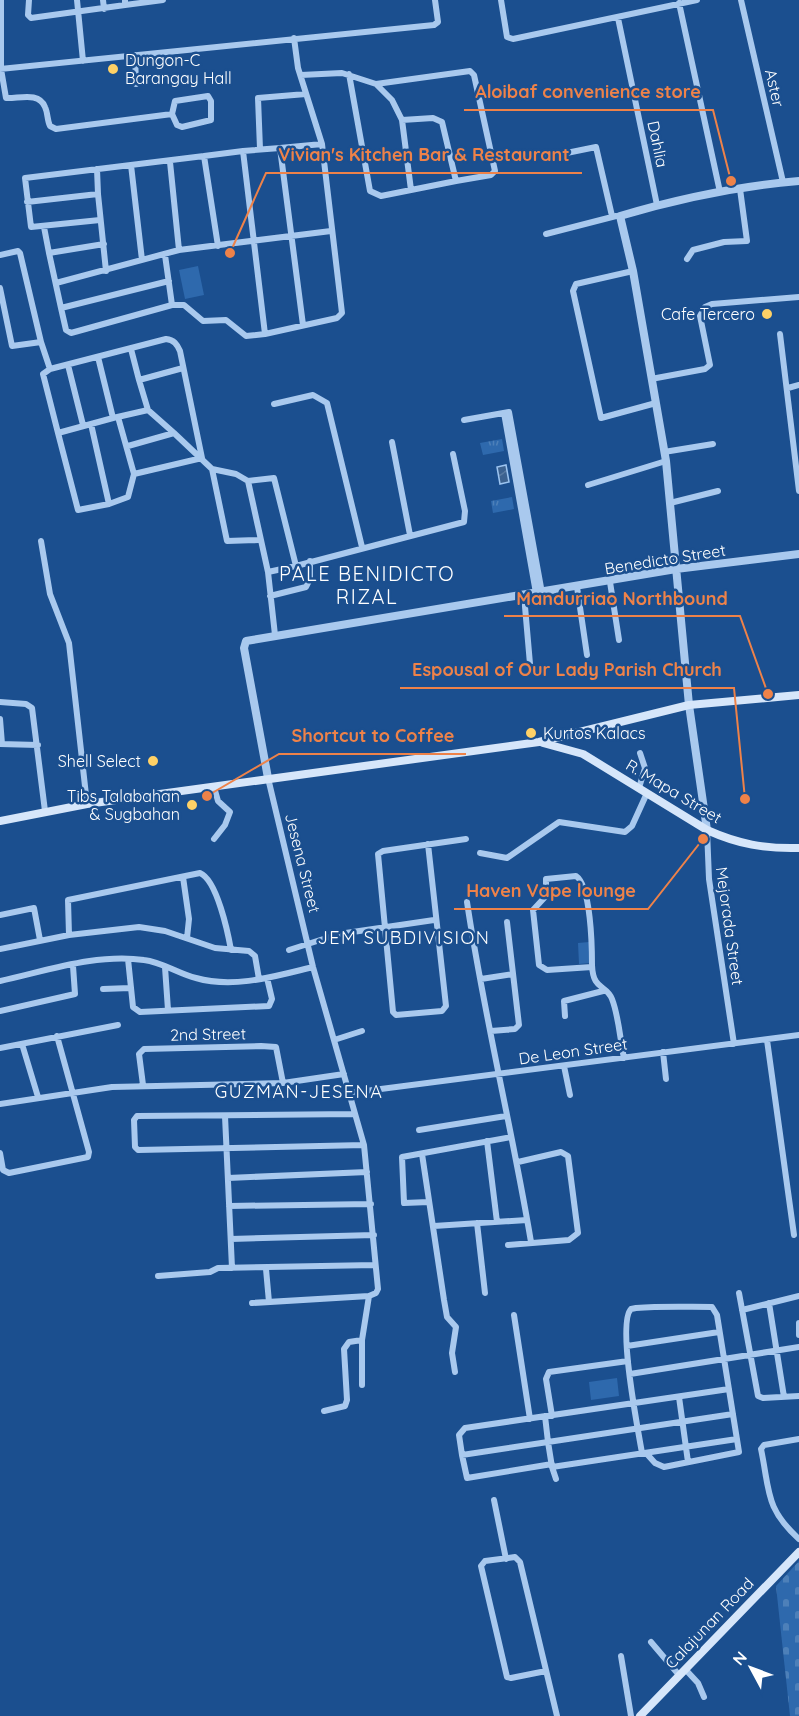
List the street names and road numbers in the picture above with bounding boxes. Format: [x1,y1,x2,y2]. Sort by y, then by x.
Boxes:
street label: Aster [761,67,789,109]
street label: Dahlia [643,119,673,169]
street label: Benedicto Street [603,540,727,578]
street label: R. Mapa Street [622,755,726,827]
street label: Jesena Street [281,811,325,915]
street label: Mejorada Street [712,865,748,987]
street label: 2nd Street [170,1023,246,1045]
street label: De Leon Street [517,1033,629,1069]
street label: Calajunan Road [660,1573,758,1673]

